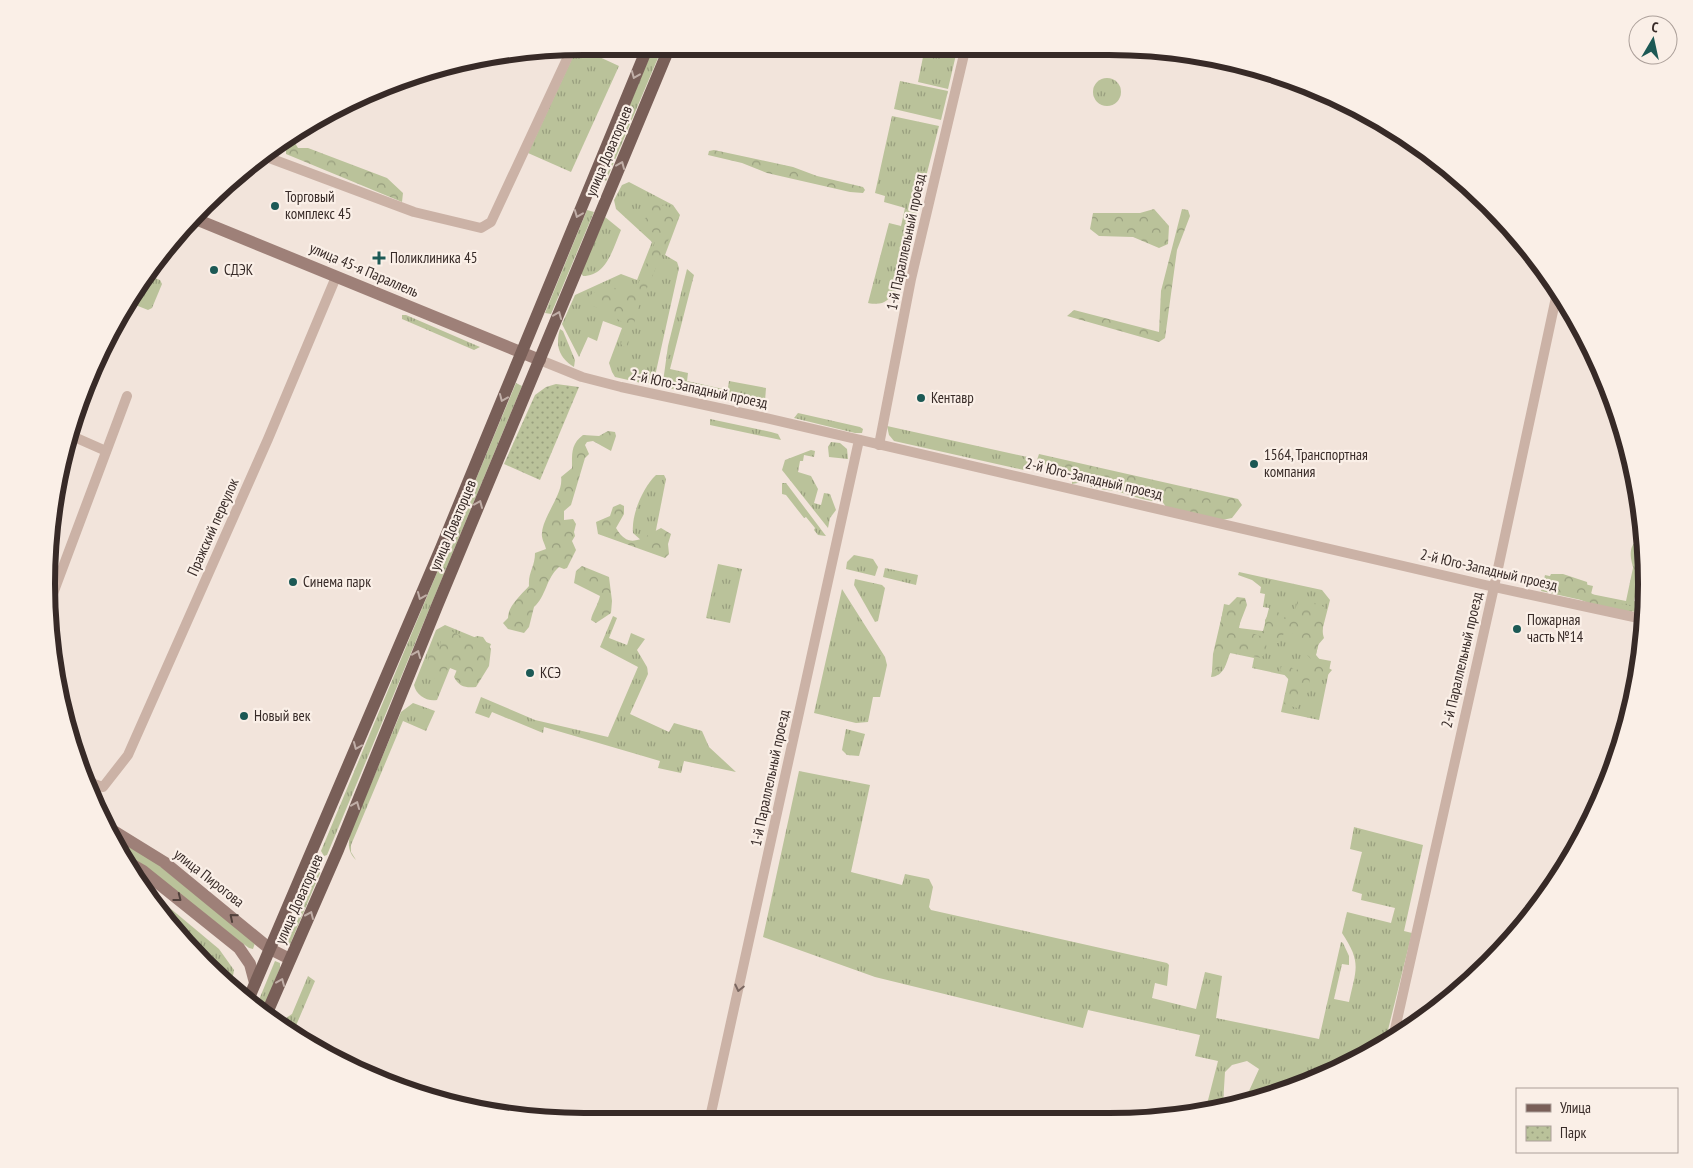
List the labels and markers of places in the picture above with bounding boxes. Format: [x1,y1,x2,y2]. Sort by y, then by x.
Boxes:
place label: Торговый комплекс 45 [285,187,351,223]
marker: Торговый комплекс 45 [269,200,281,212]
place label: Поликлиника 45 [390,248,477,267]
marker: Поликлиника 45 [372,251,386,265]
place label: СДЭК [224,260,254,279]
marker: СДЭК [208,264,220,276]
place label: Кентавр [931,388,974,407]
marker: Кентавр [915,392,927,404]
place label: 1564, Транспортная компания [1264,445,1368,481]
marker: 1564, Транспортная компания [1248,458,1260,470]
place label: Синема парк [303,572,371,591]
marker: Синема парк [287,576,299,588]
place label: Пожарная часть №14 [1527,610,1583,646]
marker: Пожарная часть №14 [1511,623,1523,635]
place label: КСЭ [540,663,561,682]
marker: КСЭ [524,667,536,679]
place label: Новый век [254,706,311,725]
marker: Новый век [238,710,250,722]

